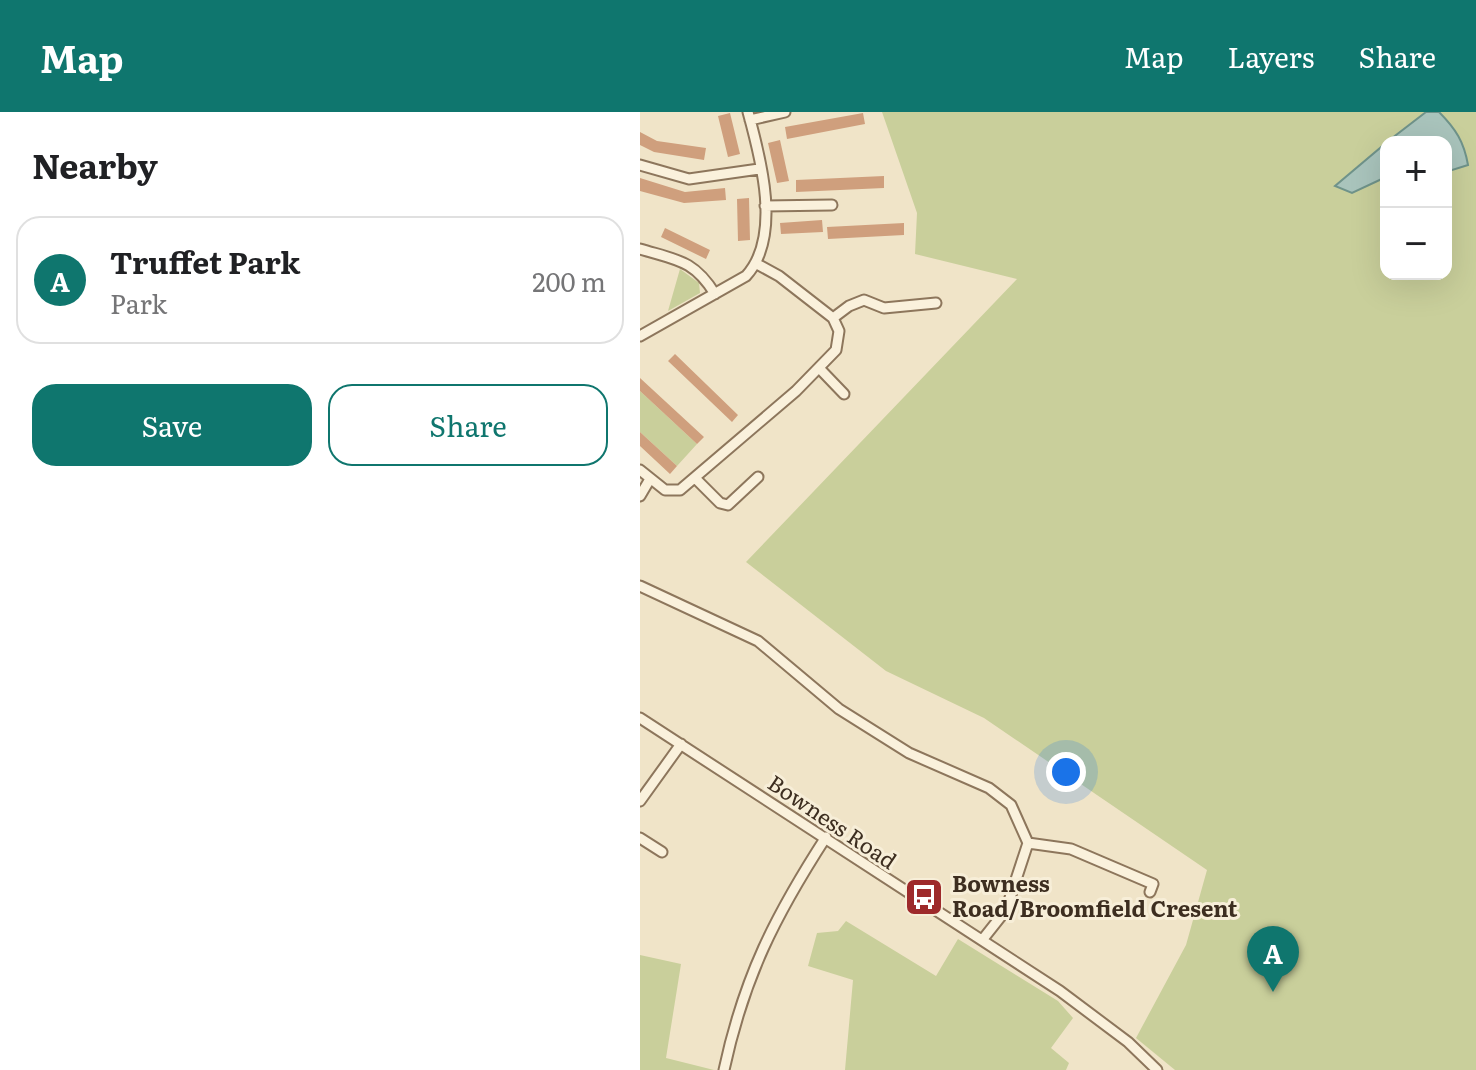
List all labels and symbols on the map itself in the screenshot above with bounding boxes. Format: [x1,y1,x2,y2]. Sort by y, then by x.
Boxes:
your location [1046,752,1086,792]
street label: Bowness Road [762,765,904,876]
place label: Bowness Road/Broomfield Cresent [952,866,1238,924]
bus stop icon: Bowness Road/Broomfield Cresent [903,876,945,918]
pin: A [1247,926,1299,992]

